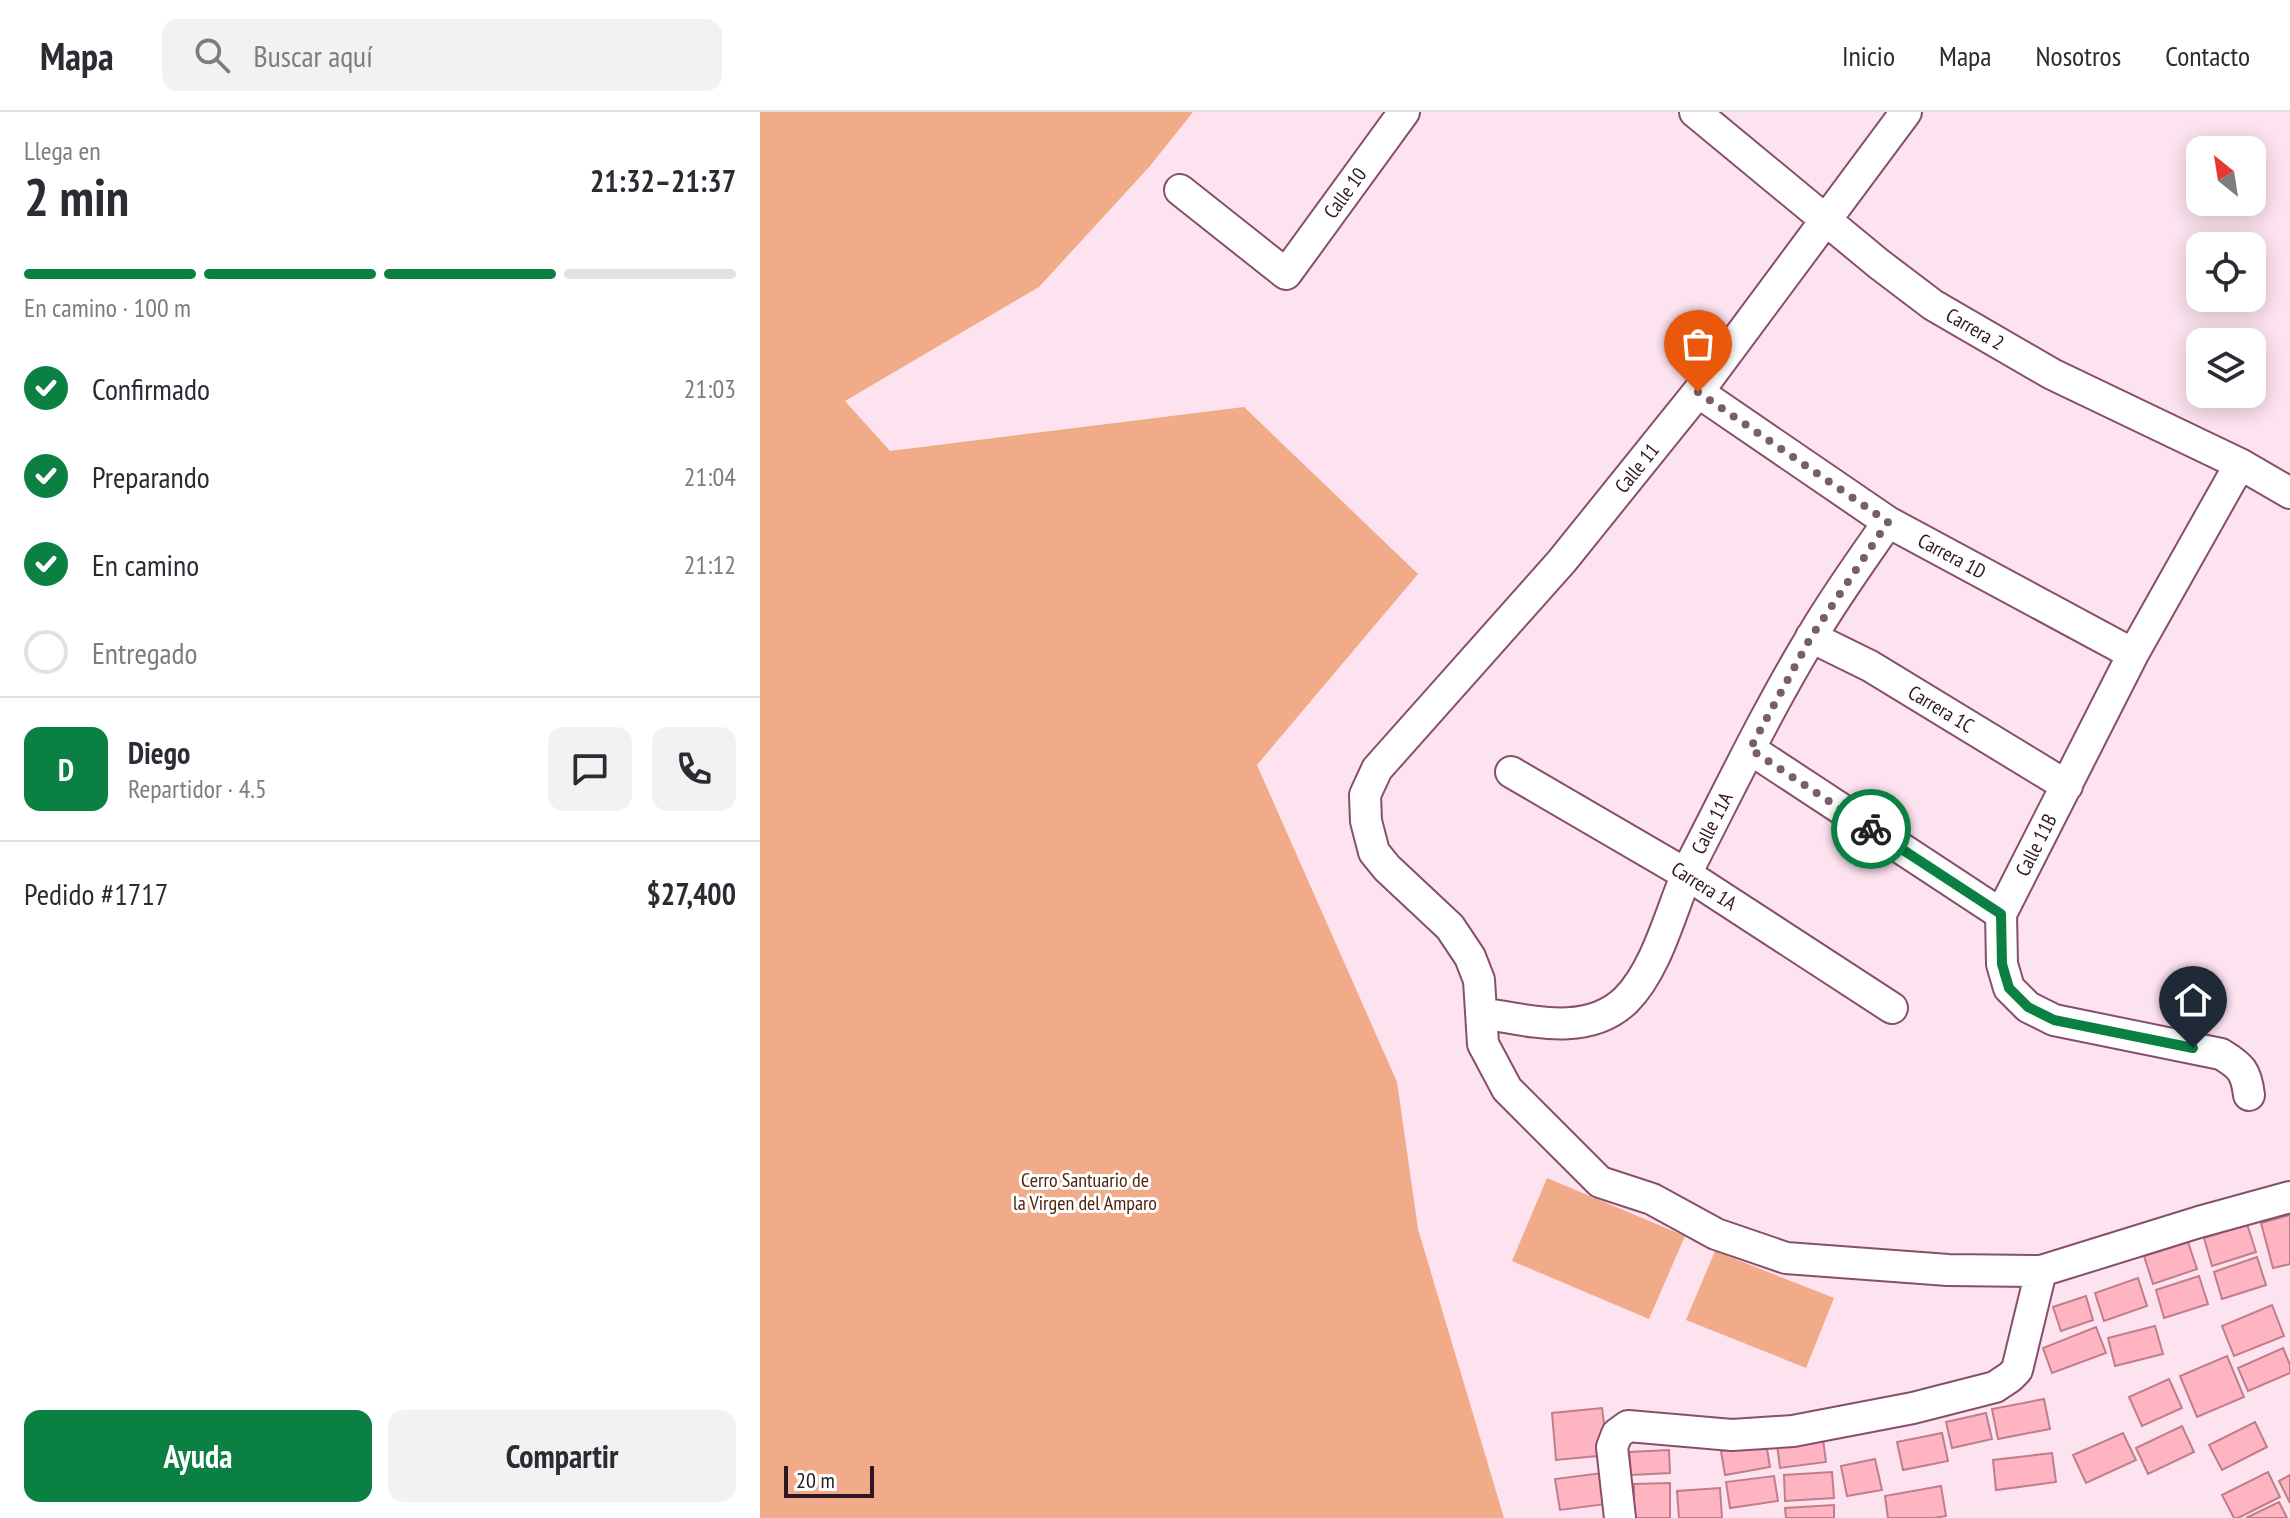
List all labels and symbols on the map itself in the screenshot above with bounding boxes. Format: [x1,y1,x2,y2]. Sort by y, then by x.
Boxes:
north arrow [2186,136,2266,216]
street label: Calle 10 [1318,162,1372,224]
street label: Carrera 2 [1941,302,2009,356]
pin [1664,310,1732,392]
street label: Calle 11 [1609,438,1665,498]
street label: Carrera 1D [1914,527,1990,585]
street label: Carrera 1C [1903,679,1979,739]
street label: Calle 11A [1685,787,1739,858]
courier [1831,789,1911,869]
street label: Calle 11B [2009,810,2063,880]
street label: Carrera 1A [1666,856,1742,916]
pin [2159,966,2227,1048]
park label: Cerro Santuario de la Virgen del Amparo [1013,1167,1157,1216]
scale bar [784,1462,874,1498]

